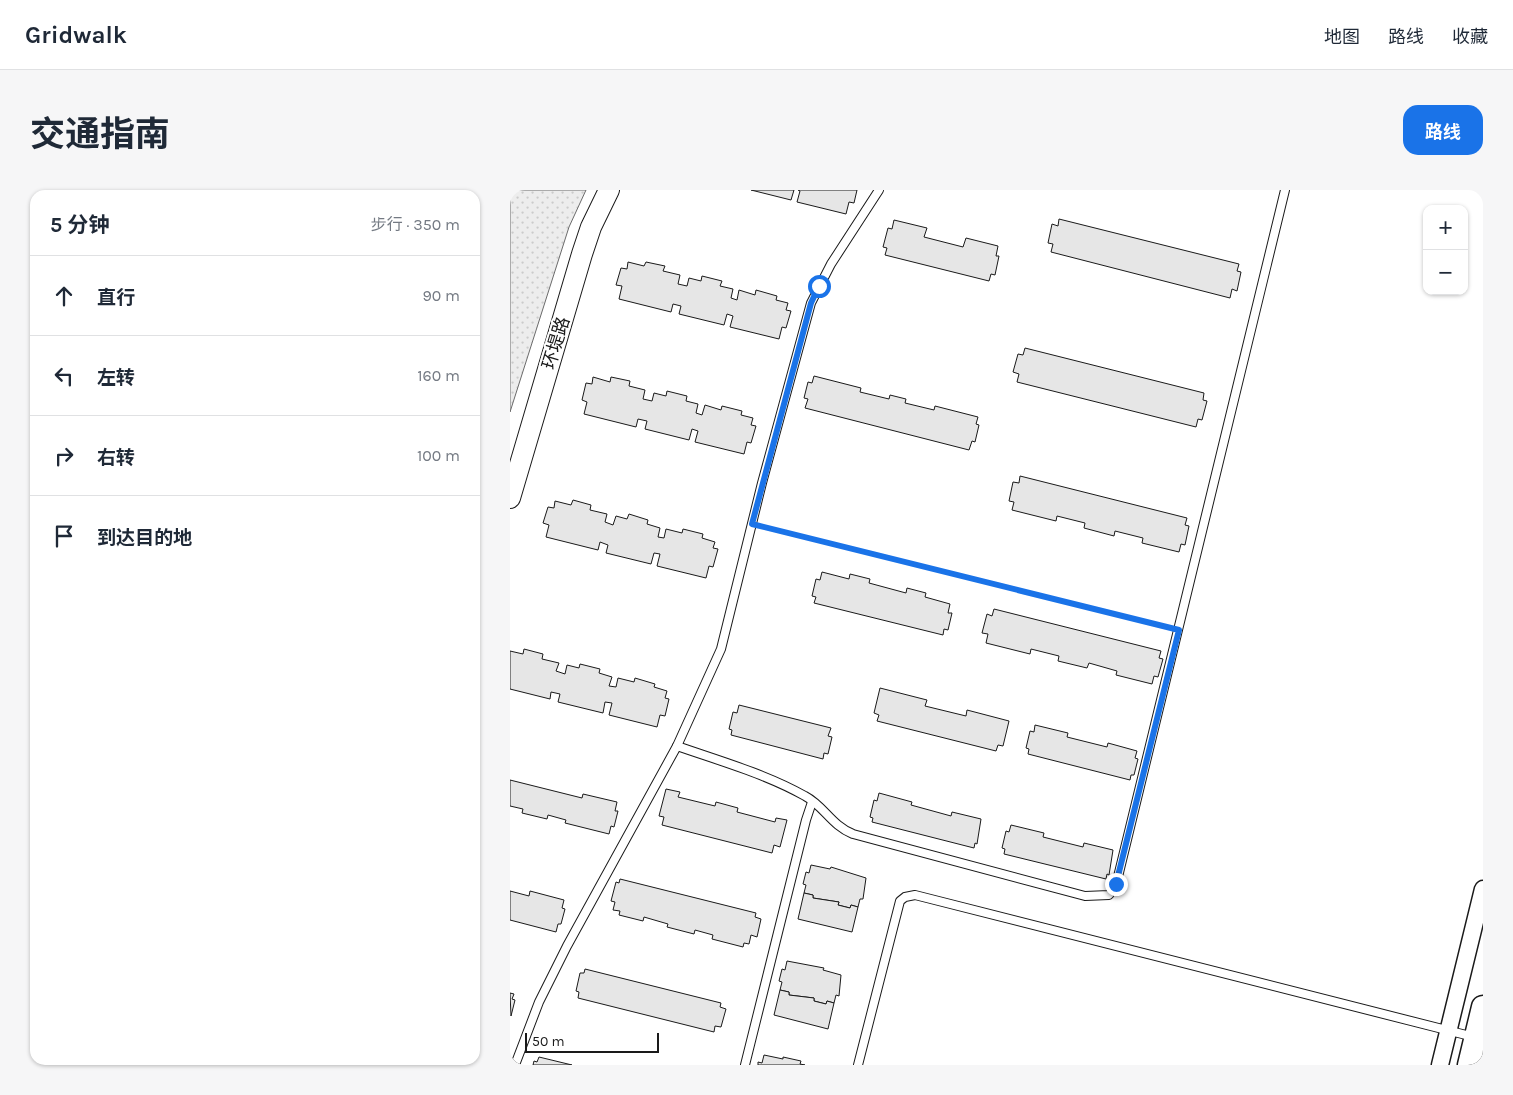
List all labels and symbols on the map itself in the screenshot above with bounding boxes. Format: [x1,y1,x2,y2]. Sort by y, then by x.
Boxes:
route start [808,275,831,298]
street label: 环堤路 [538,314,574,372]
route end [1105,873,1128,896]
scale bar [525,1030,659,1053]

